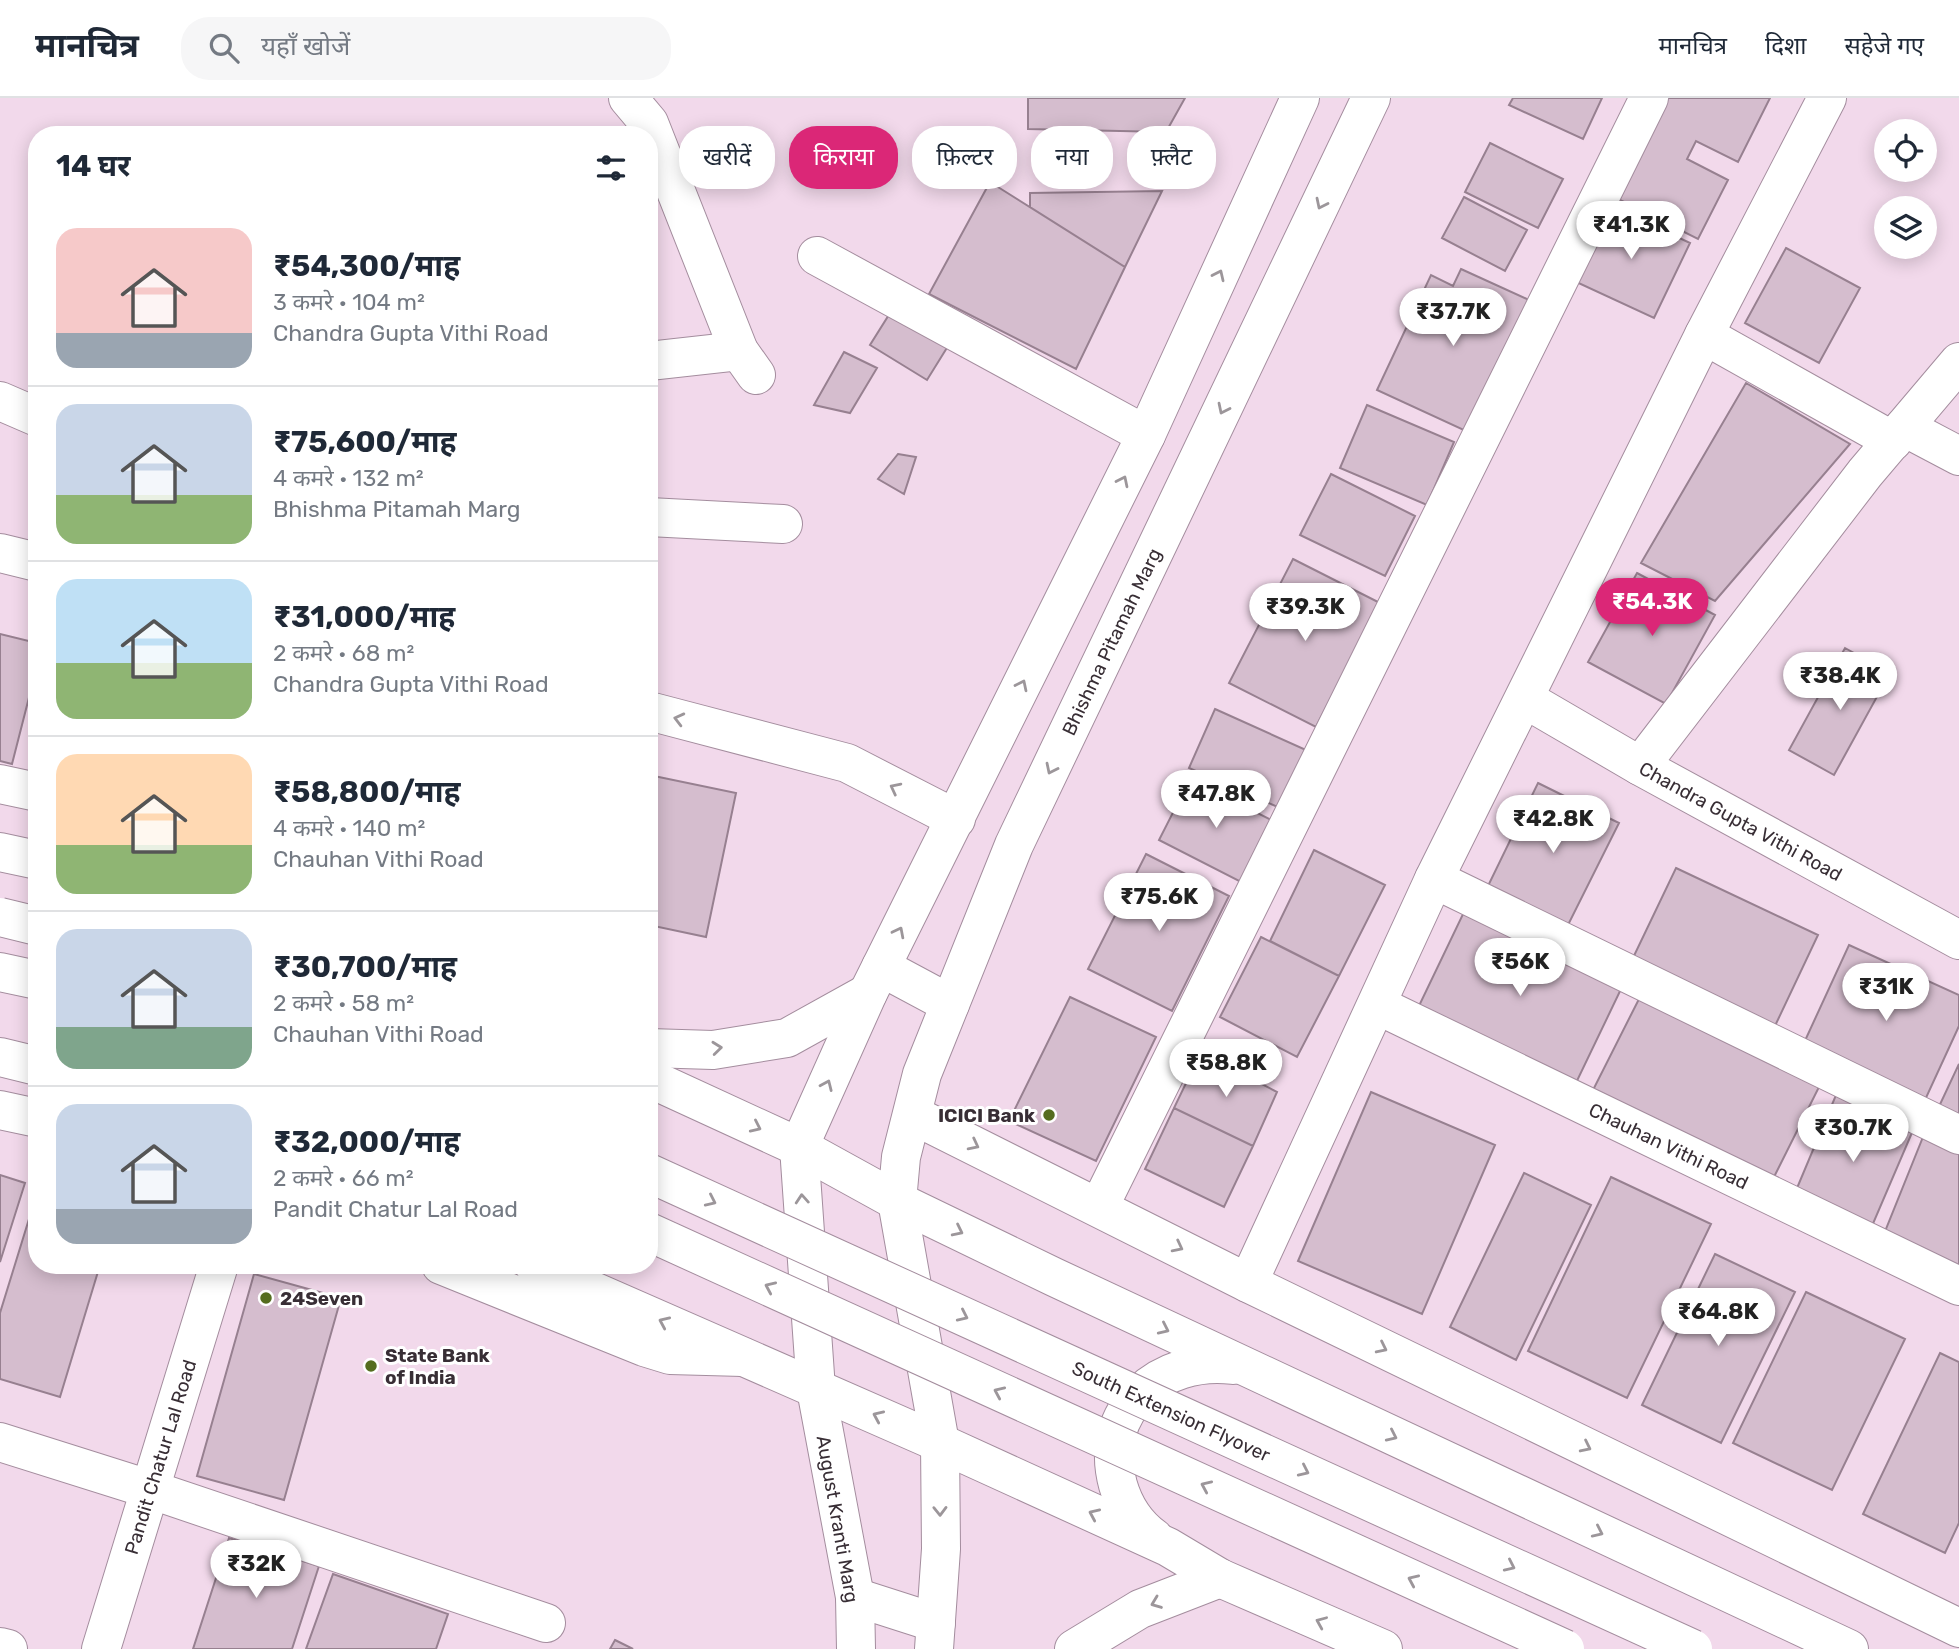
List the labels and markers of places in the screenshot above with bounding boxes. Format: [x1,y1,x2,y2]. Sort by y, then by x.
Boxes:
pin: ₹41.3K [1574,202,1688,261]
pin: ₹37.7K [1396,288,1510,348]
pin: ₹54.3K [1595,578,1709,638]
pin: ₹39.3K [1248,584,1362,643]
pin: ₹38.4K [1783,652,1897,712]
pin: ₹47.8K [1159,770,1273,830]
pin: ₹42.8K [1496,796,1610,855]
pin: ₹75.6K [1102,874,1216,933]
pin: ₹56K [1479,939,1561,998]
pin: ₹31K [1845,964,1927,1023]
pin: ₹58.8K [1169,1040,1283,1099]
place label: ICICI Bank [938,1104,1035,1127]
pin: ₹30.7K [1796,1104,1910,1164]
marker: ICICI Bank [1041,1107,1057,1123]
place label: 24Seven [280,1287,363,1310]
pin: ₹64.8K [1661,1288,1775,1348]
marker: 24Seven [258,1290,274,1306]
place label: State Bank of India [385,1344,490,1389]
marker: State Bank of India [363,1358,379,1374]
pin: ₹32K [215,1540,297,1600]

